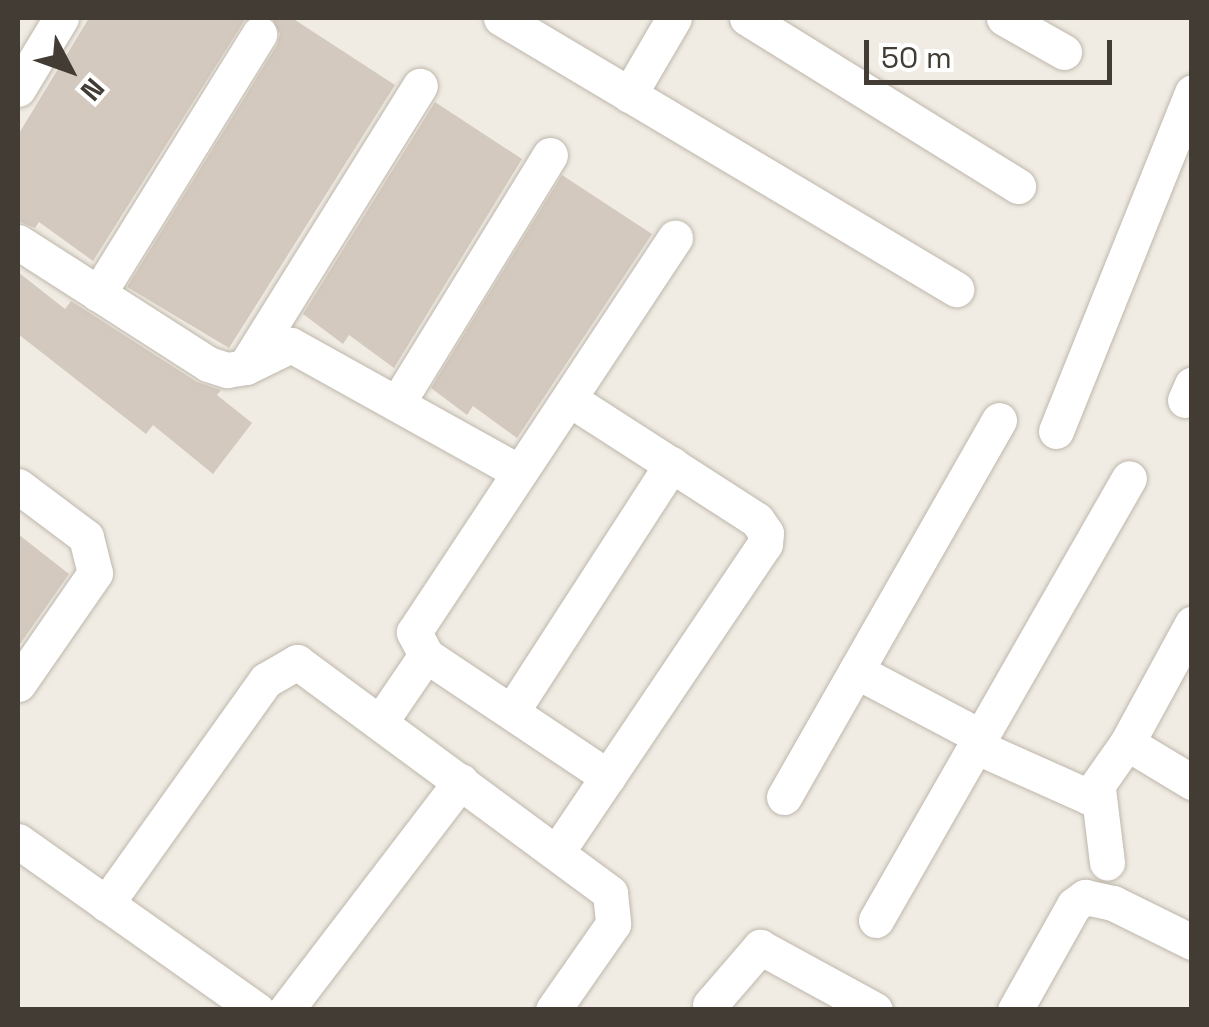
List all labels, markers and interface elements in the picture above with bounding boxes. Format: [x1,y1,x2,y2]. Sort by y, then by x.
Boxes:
north arrow [20,20,120,120]
scale bar [869,20,1116,82]
text: 50 m [881,38,952,77]
text: N [73,71,112,109]

